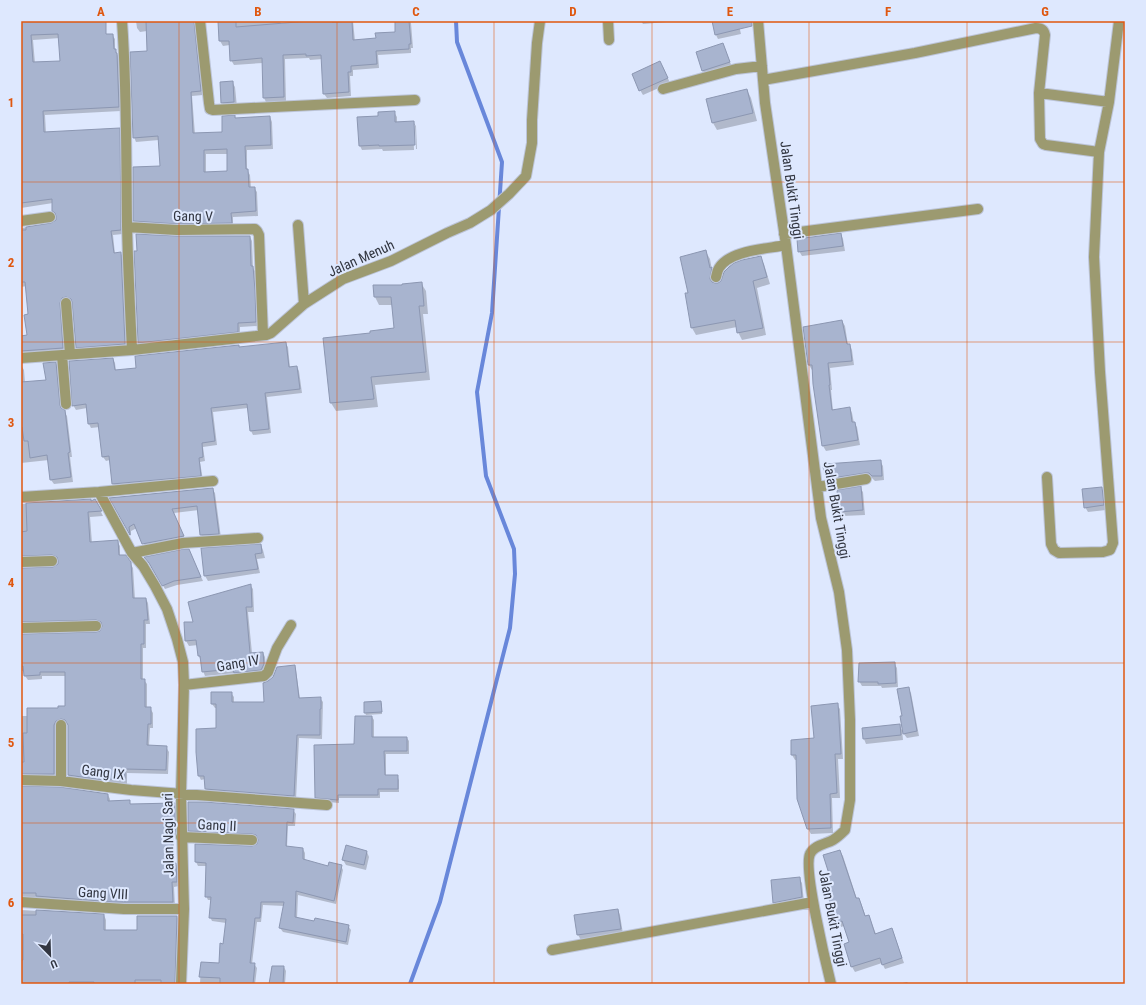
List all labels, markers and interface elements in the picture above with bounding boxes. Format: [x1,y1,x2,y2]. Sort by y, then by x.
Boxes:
text: A [97,4,105,19]
text: B [254,4,262,19]
text: C [412,4,420,19]
text: D [569,4,577,19]
text: E [727,4,734,19]
text: F [885,4,891,19]
text: G [1041,4,1049,19]
text: 1 [8,95,14,110]
street label: Jalan Bukit Tinggi [777,140,807,240]
street label: Gang V [173,208,213,224]
street label: Jalan Menuh [325,236,397,280]
text: 2 [8,255,15,270]
text: 3 [8,415,14,430]
street label: Jalan Bukit Tinggi [821,460,853,560]
text: 4 [8,575,15,590]
street label: Gang IV [215,651,261,675]
text: 5 [8,735,15,750]
street label: Gang IX [81,761,126,783]
street label: Jalan Nagi Sari [159,793,177,877]
street label: Gang II [197,816,237,834]
street label: Jalan Bukit Tinggi [816,868,850,968]
street label: Gang VIII [77,884,129,902]
text: 6 [8,895,15,910]
north arrow [30,935,70,975]
text: U [48,957,59,971]

